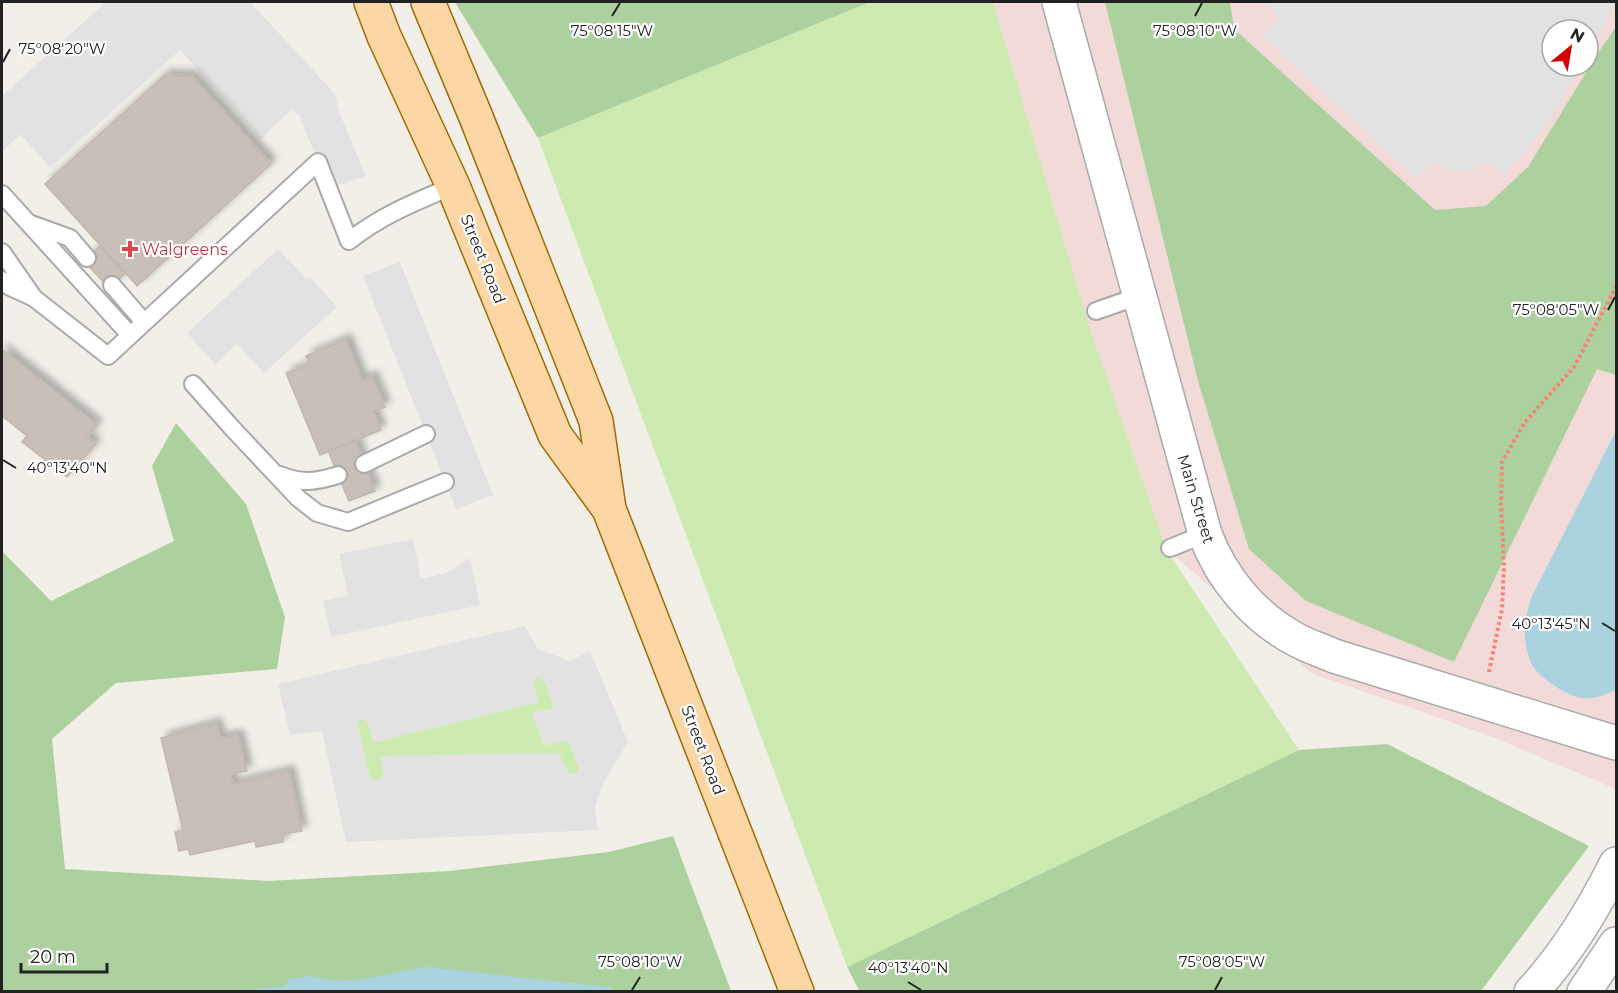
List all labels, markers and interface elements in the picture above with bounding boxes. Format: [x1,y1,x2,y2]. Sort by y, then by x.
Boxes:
north arrow [1540,18,1600,78]
text: 75°08'15"W [571,21,654,40]
text: 75°08'10"W [1153,21,1237,40]
text: N [1567,24,1588,47]
text: 75°08'20"W [19,39,106,58]
street label: Street Road [457,212,509,306]
place label: Walgreens [142,240,228,259]
marker: Walgreens [123,242,137,256]
text: 75°08'05"W [1513,300,1600,319]
street label: Main Street [1173,452,1219,546]
text: 40°13'40"N [27,458,107,477]
text: 40°13'45"N [1511,614,1591,633]
street label: Street Road [677,703,729,797]
scale bar [21,936,106,974]
text: 20 m [30,946,76,968]
text: 75°08'10"W [598,952,682,971]
text: 75°08'05"W [1179,952,1266,971]
text: 40°13'40"N [868,958,948,977]

